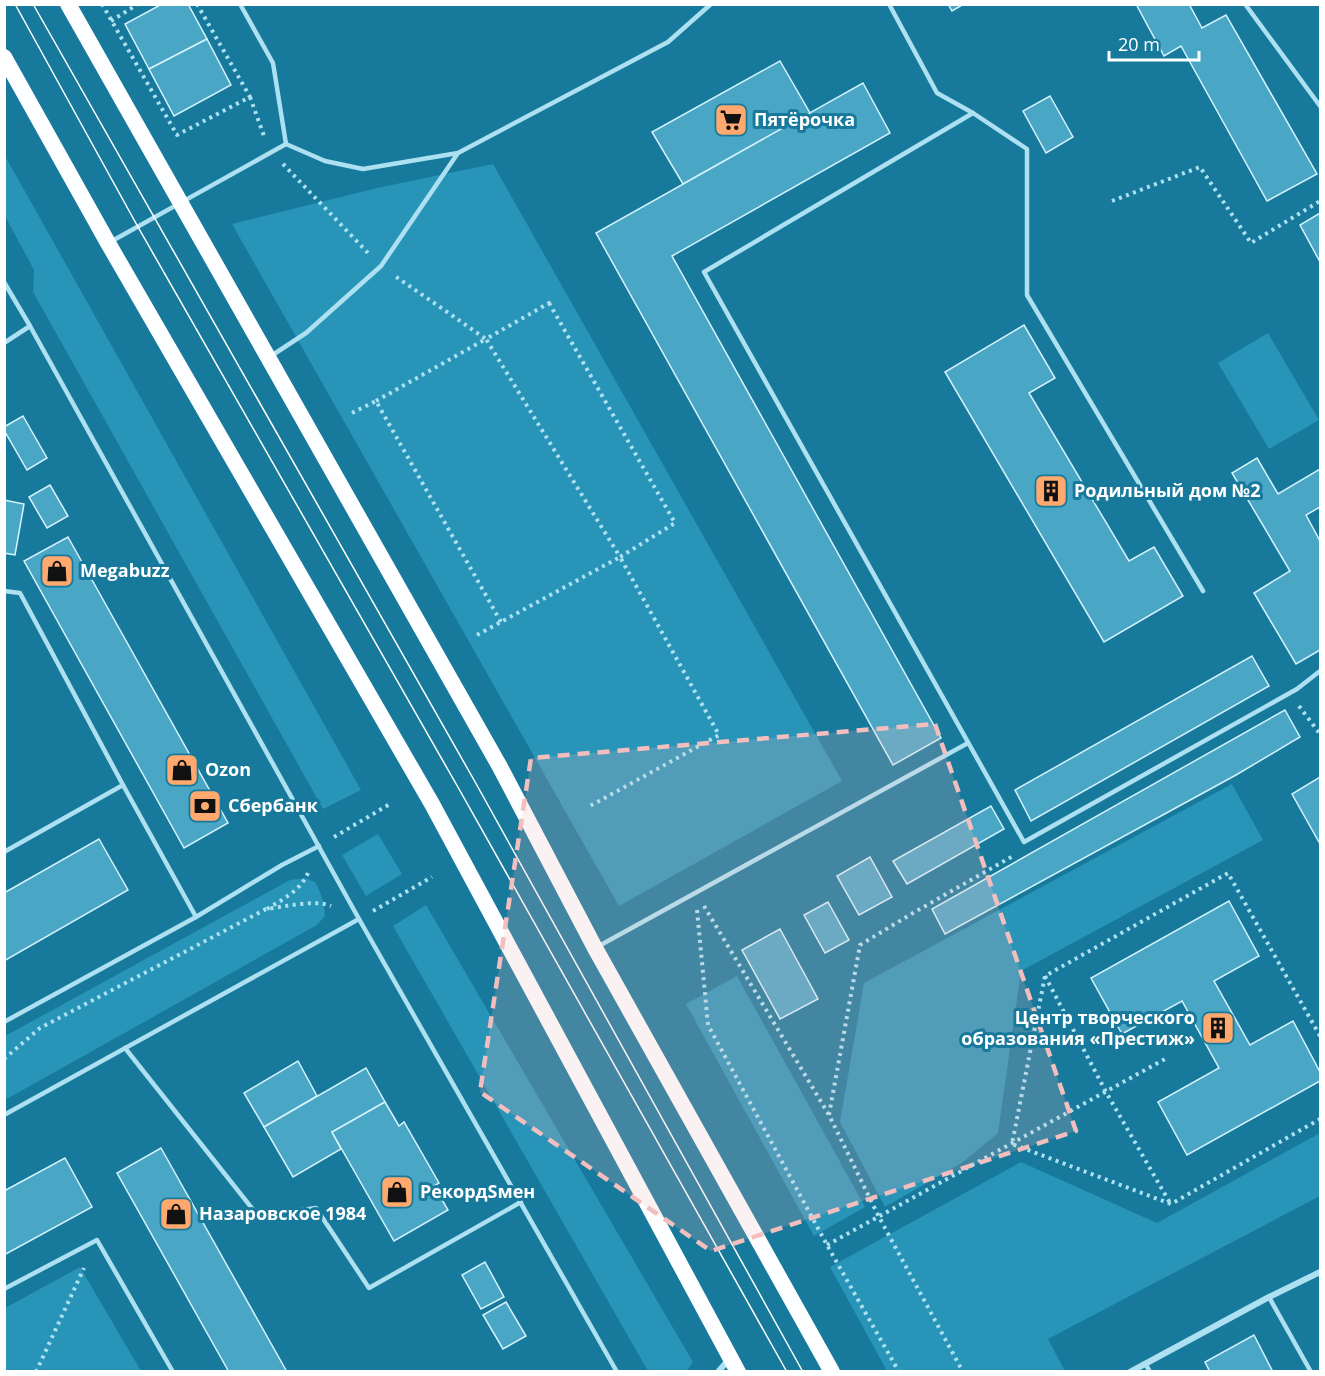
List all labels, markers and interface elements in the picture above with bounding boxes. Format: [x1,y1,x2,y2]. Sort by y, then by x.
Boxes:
scale bar [1109,24,1199,62]
text: 20 m [1118,32,1160,56]
supermarket icon: Пятёрочка [713,102,749,138]
place label: Пятёрочка [754,107,855,131]
building icon: Родильный дом №2 [1033,473,1069,509]
place label: Родильный дом №2 [1074,478,1261,502]
shop icon: Megabuzz [39,553,75,589]
place label: Megabuzz [80,558,170,582]
shop icon: Ozon [164,752,200,788]
place label: Ozon [205,757,251,781]
bank icon: Сбербанк [187,788,223,824]
place label: Сбербанк [228,793,319,817]
place label: Центр творческого образования «Престиж» [961,1005,1195,1050]
building icon: Центр творческого образования «Престиж» [1200,1010,1236,1046]
shop icon: РекордSмен [379,1174,415,1210]
place label: РекордSмен [420,1179,535,1203]
shop icon: Назаровское 1984 [158,1196,194,1232]
place label: Назаровское 1984 [199,1201,366,1225]

